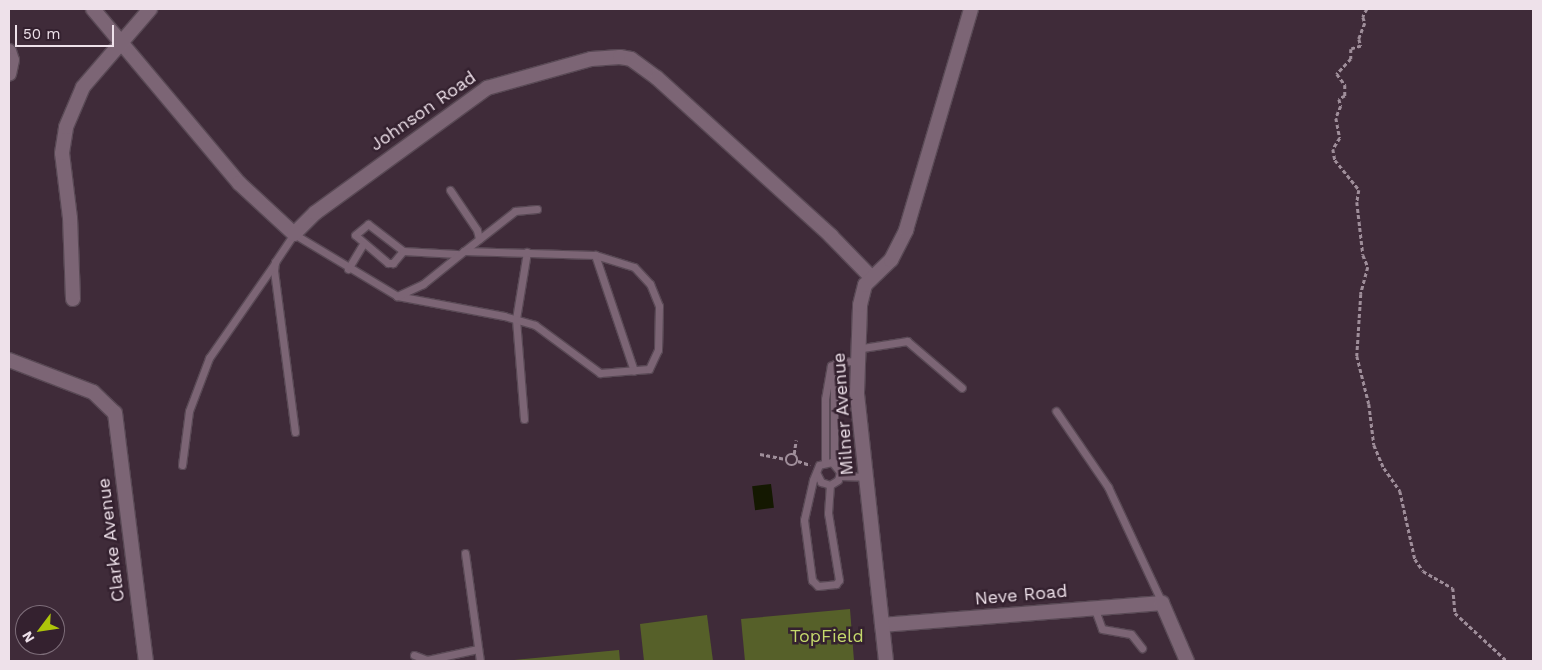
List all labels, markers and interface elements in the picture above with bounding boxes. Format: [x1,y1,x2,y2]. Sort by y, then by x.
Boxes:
scale bar [18,15,116,47]
text: 50 m [23,25,60,43]
street label: Johnson Road [366,66,480,156]
street label: Milner Avenue [828,351,858,477]
street label: Clarke Avenue [93,476,129,604]
street label: Neve Road [974,580,1068,610]
north arrow [15,605,65,655]
park label: TopField [790,625,864,647]
text: N [18,629,38,646]

